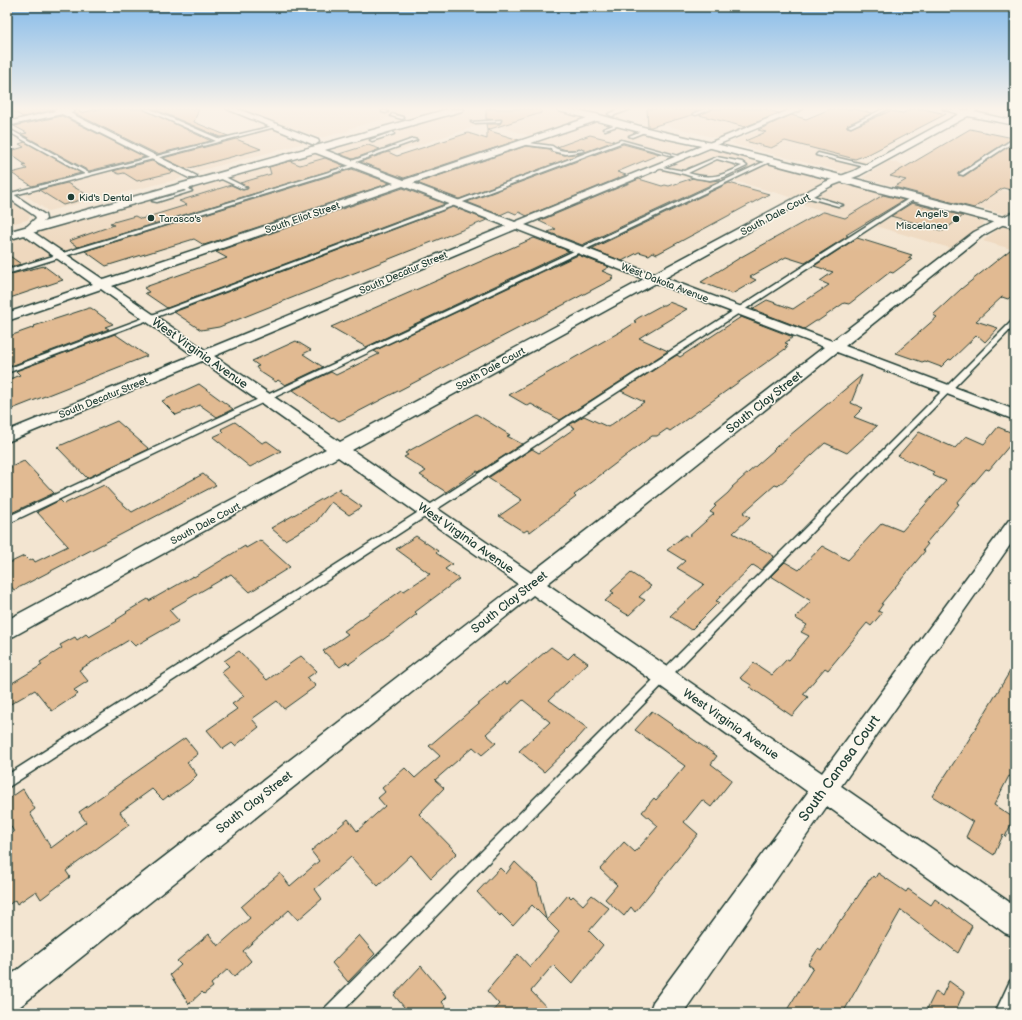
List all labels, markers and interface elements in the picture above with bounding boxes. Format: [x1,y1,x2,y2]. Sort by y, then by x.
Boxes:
street label: South Dale Court [739,191,812,238]
marker: Kid's Dental [66,192,76,202]
place label: Kid's Dental [79,192,132,204]
street label: South Eliot Street [263,200,341,236]
place label: Angel's Miscelanea [896,208,948,232]
marker: Tarasco's [146,213,156,223]
place label: Tarasco's [159,213,201,225]
marker: Angel's Miscelanea [951,214,961,224]
street label: South Decatur Street [357,249,449,297]
street label: West Dakota Avenue [619,261,710,305]
street label: West Virginia Avenue [149,315,251,392]
street label: South Dale Court [454,345,527,393]
street label: South Clay Street [723,368,806,437]
street label: South Decatur Street [57,375,150,421]
street label: South Dale Court [169,500,242,547]
street label: West Virginia Avenue [415,500,517,577]
street label: South Clay Street [468,568,551,637]
street label: West Virginia Avenue [680,686,782,763]
street label: South Canosa Court [795,711,884,825]
street label: South Clay Street [213,768,296,837]

